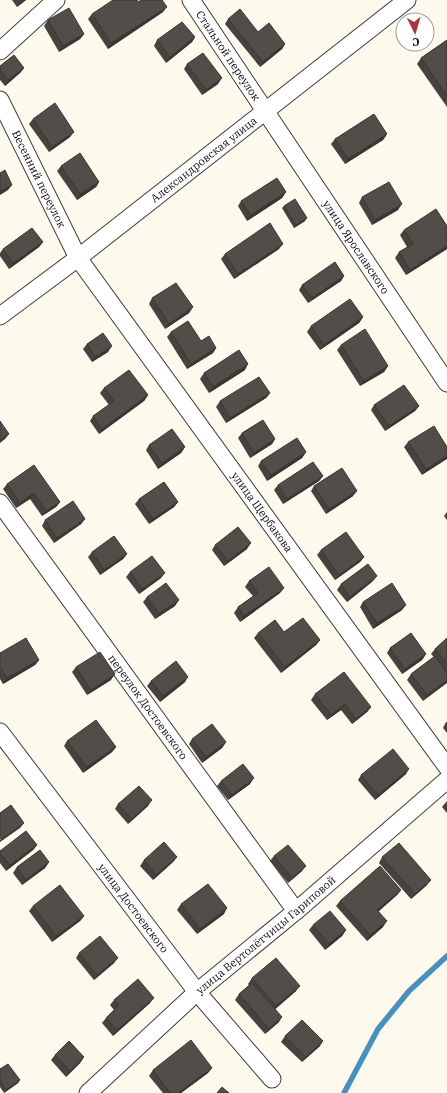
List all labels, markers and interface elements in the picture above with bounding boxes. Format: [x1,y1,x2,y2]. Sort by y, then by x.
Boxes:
street label: Стальной переулок [193,8,264,104]
north arrow [395,12,435,52]
text: С [412,35,420,49]
street label: Александровская улица [148,113,260,205]
street label: Весенний переулок [9,128,69,230]
street label: улица Ярославского [320,197,392,297]
street label: улица Щербакова [228,469,296,555]
street label: переулок Достоевского [105,652,191,762]
street label: улица Достоевского [95,861,172,956]
street label: улица Вертолётчицы Гариповой [193,873,339,997]

